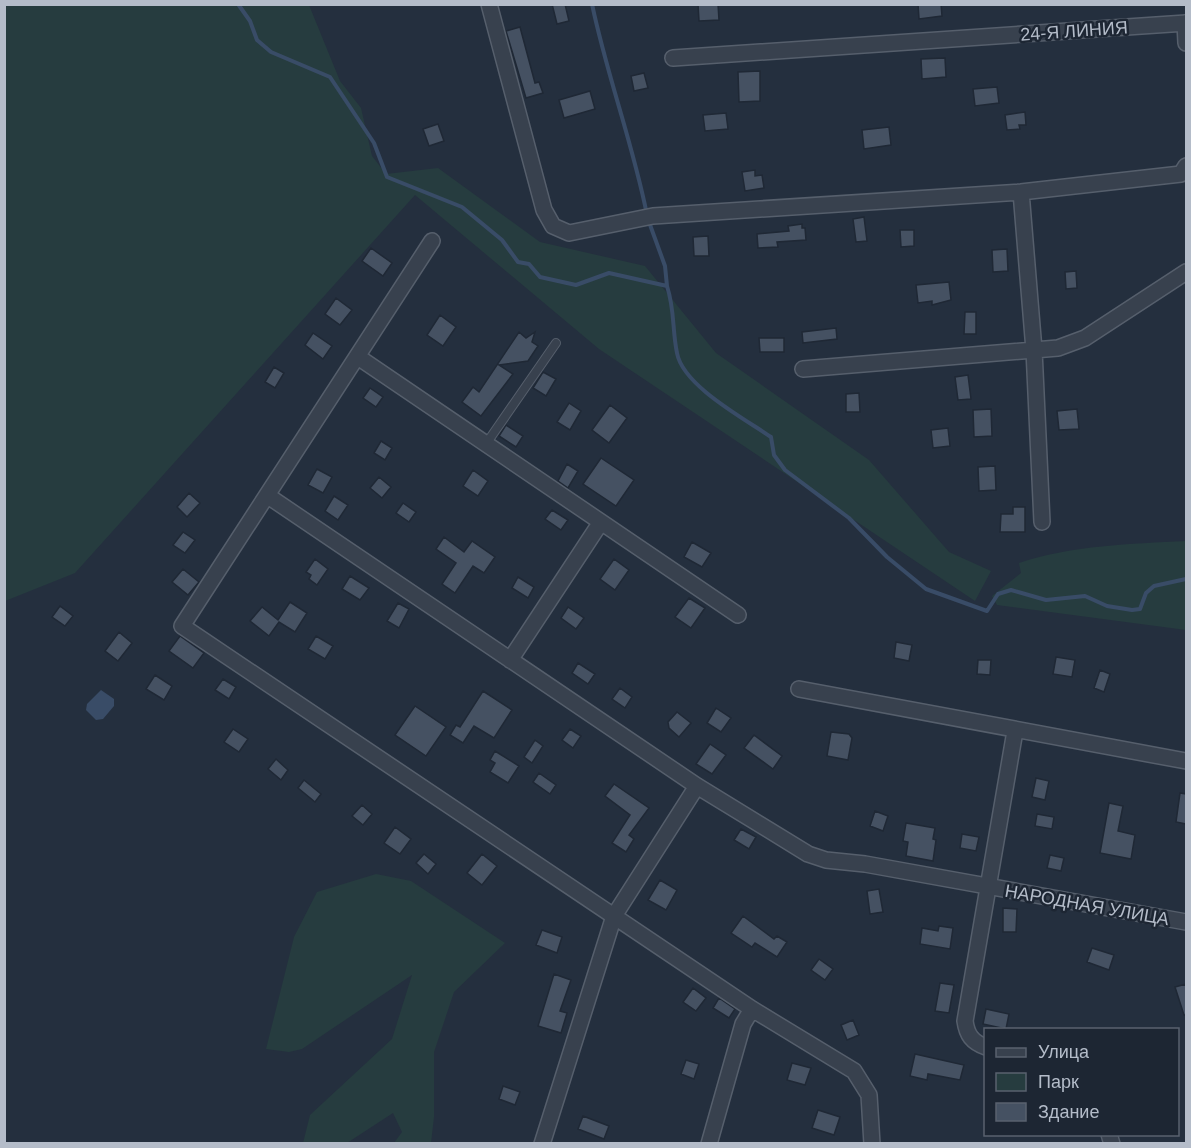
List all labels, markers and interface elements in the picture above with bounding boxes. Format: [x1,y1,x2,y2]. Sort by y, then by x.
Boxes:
street label: 24-Я ЛИНИЯ [1020,17,1128,45]
street label: НАРОДНАЯ УЛИЦА [1003,881,1171,929]
legend [984,1028,1179,1136]
text: Улица [1038,1042,1090,1062]
text: Парк [1038,1072,1079,1092]
text: Здание [1038,1102,1099,1122]

